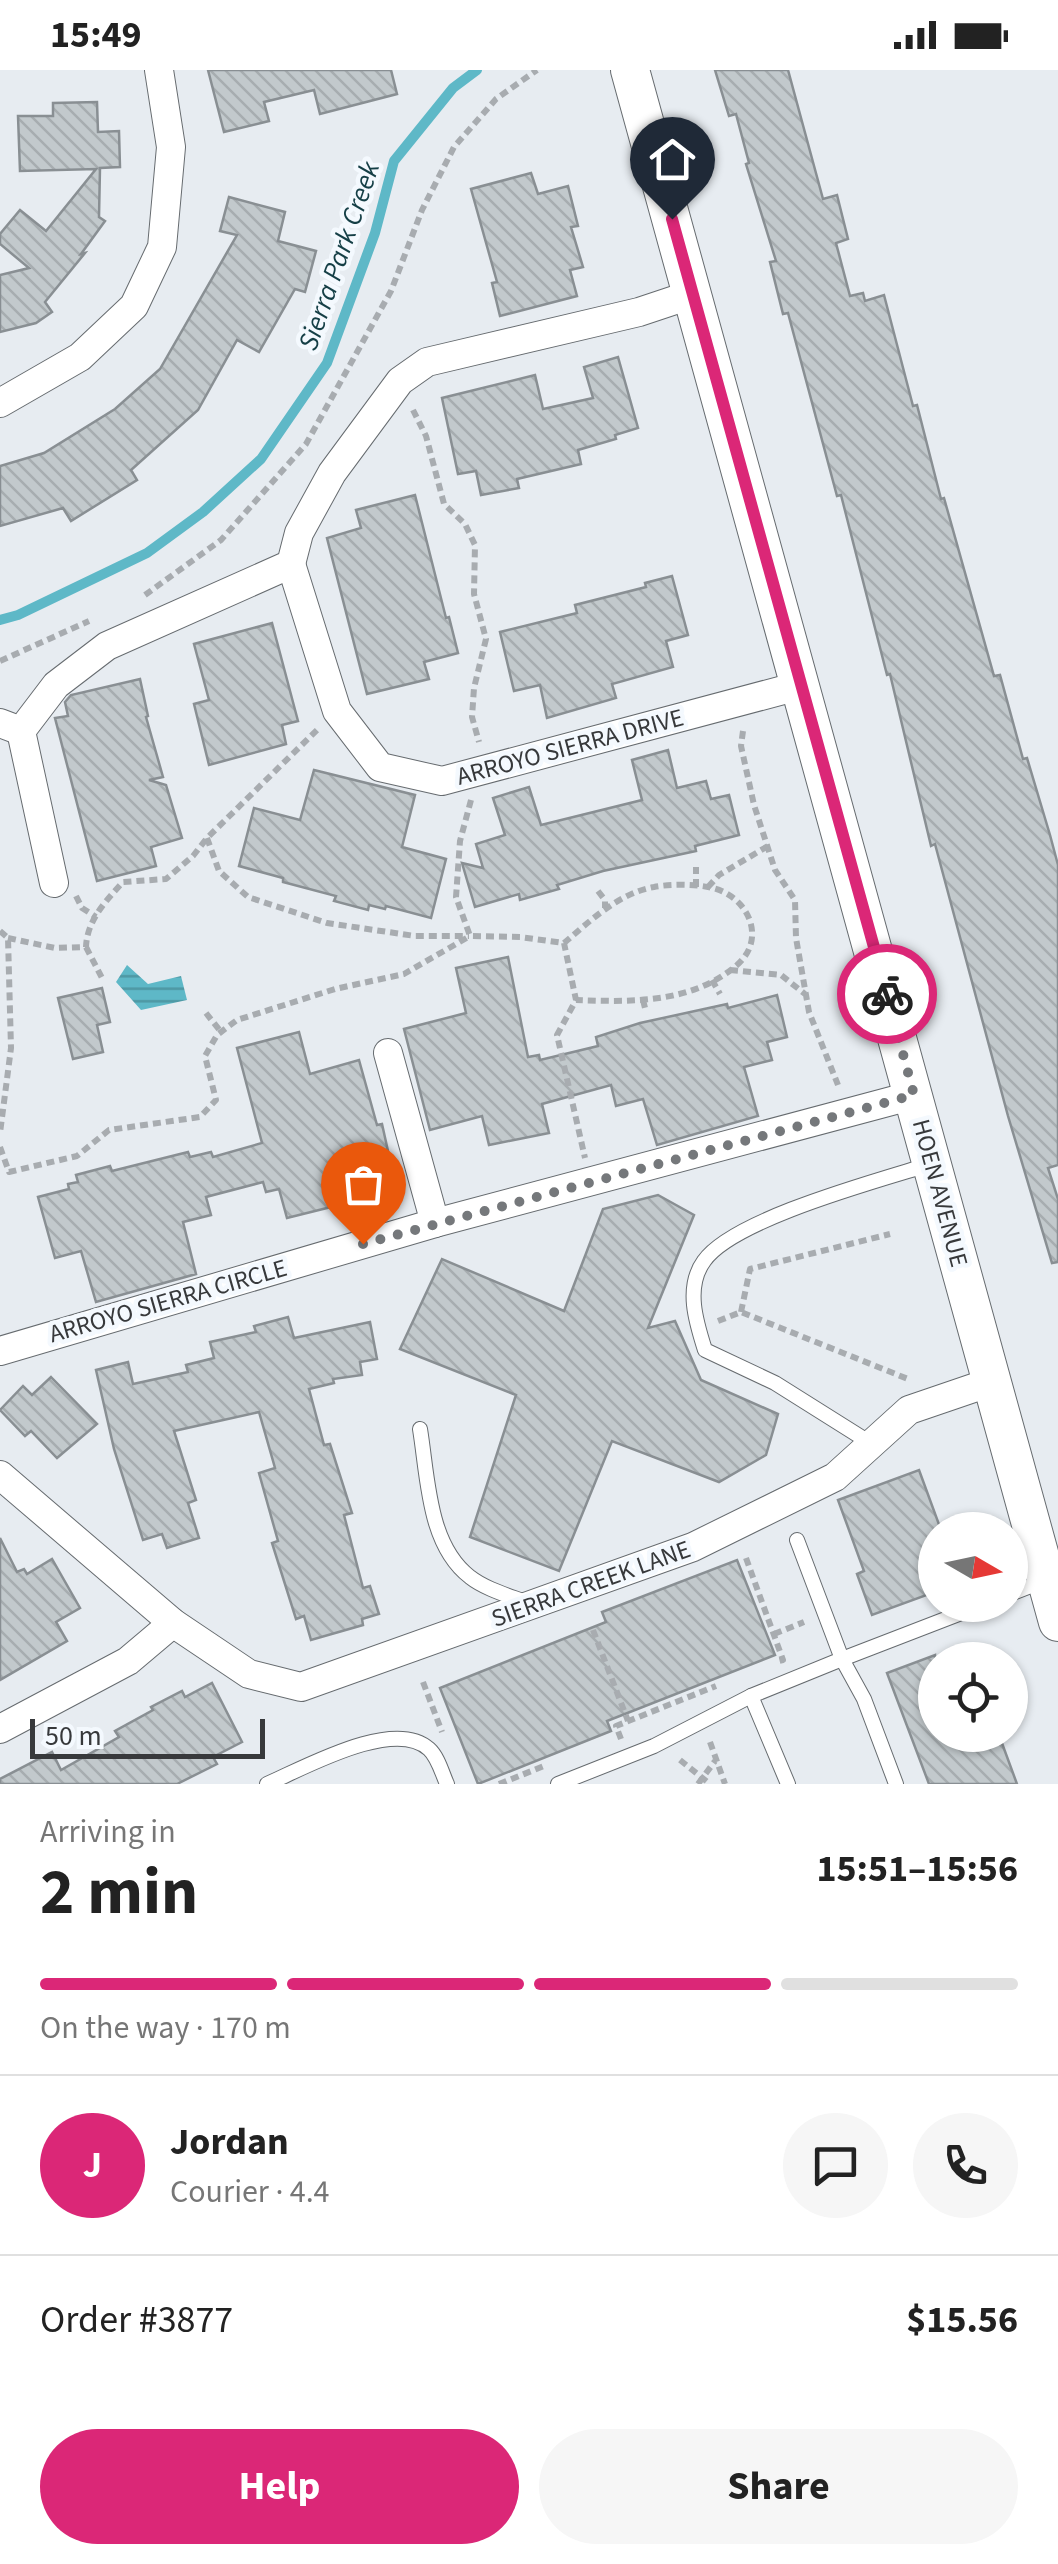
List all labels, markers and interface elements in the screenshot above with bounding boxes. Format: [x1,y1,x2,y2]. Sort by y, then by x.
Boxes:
text: 15:49 [50,8,142,62]
pin [630,117,715,220]
icon: home [645,132,700,187]
water label: Sierra Park Creek [288,156,390,356]
street label: ARROYO SIERRA DRIVE [453,699,687,795]
courier [837,944,937,1044]
icon: bike [860,967,915,1022]
street label: HOEN AVENUE [903,1115,977,1271]
pin [321,1142,406,1245]
icon: bag [336,1157,391,1212]
street label: ARROYO SIERRA CIRCLE [45,1250,291,1352]
north arrow [918,1512,1028,1622]
map controls [918,1512,1028,1752]
street label: SIERRA CREEK LANE [486,1531,696,1637]
button: locate [918,1642,1028,1752]
scale bar [30,1714,265,1758]
text: 50 m [45,1716,102,1756]
text: Arriving in [40,1809,176,1855]
text: 15:51–15:56 [816,1842,1018,1896]
text: 2 min [40,1846,198,1939]
text: On the way · 170 m [40,2005,291,2051]
button: chat [783,2113,888,2218]
button: phone [913,2113,1018,2218]
text: Jordan [170,2115,289,2169]
text: J [83,2138,102,2192]
text: Courier · 4.4 [170,2169,330,2215]
text: Order #3877 [40,2293,233,2347]
text: $15.56 [906,2293,1018,2347]
button: Help [40,2429,519,2544]
button: Share [539,2429,1018,2544]

